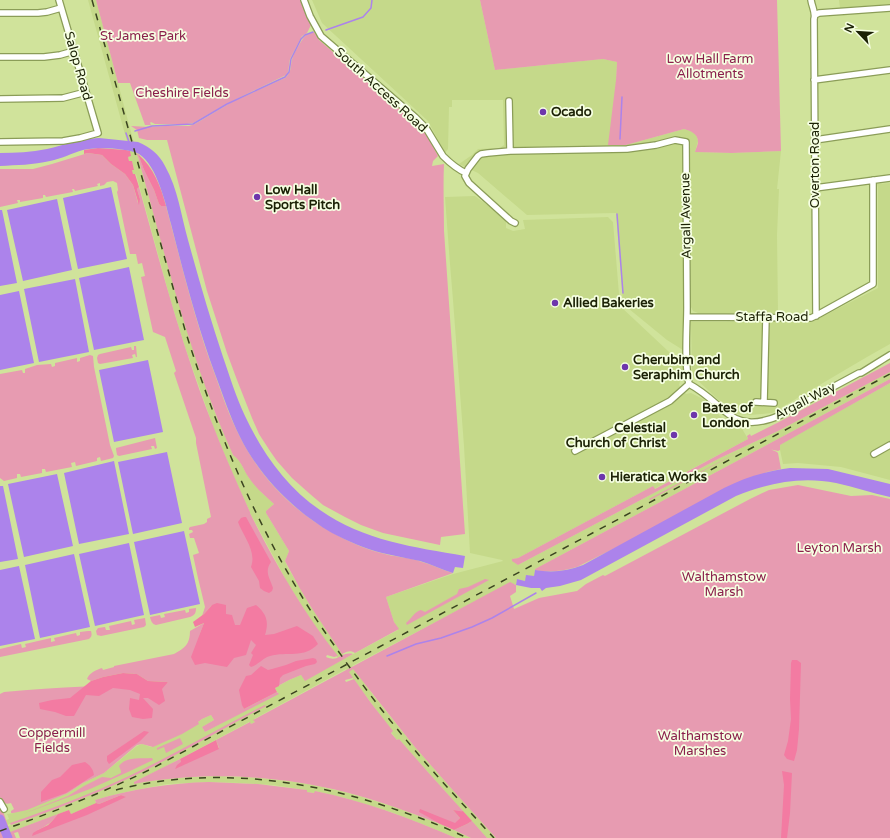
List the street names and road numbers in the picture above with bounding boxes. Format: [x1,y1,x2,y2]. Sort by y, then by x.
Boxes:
street label: Salop Road [61,30,95,102]
street label: South Access Road [331,44,431,136]
street label: Overton Road [807,122,823,208]
street label: Argall Avenue [677,173,695,259]
street label: Staffa Road [735,309,809,325]
street label: Argall Way [772,379,838,423]

